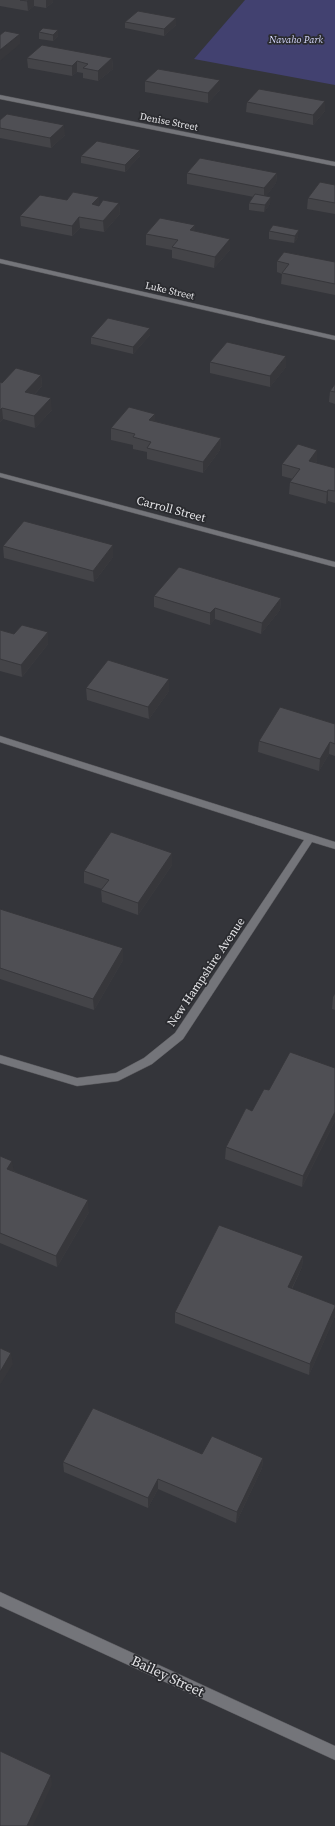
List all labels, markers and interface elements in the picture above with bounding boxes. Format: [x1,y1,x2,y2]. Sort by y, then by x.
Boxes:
park label: Navaho Park [268,33,323,46]
street label: Denise Street [139,109,200,134]
street label: Luke Street [144,279,196,303]
street label: Carroll Street [135,492,207,526]
street label: New Hampshire Avenue [163,914,249,1030]
street label: Bailey Street [128,1650,208,1702]

